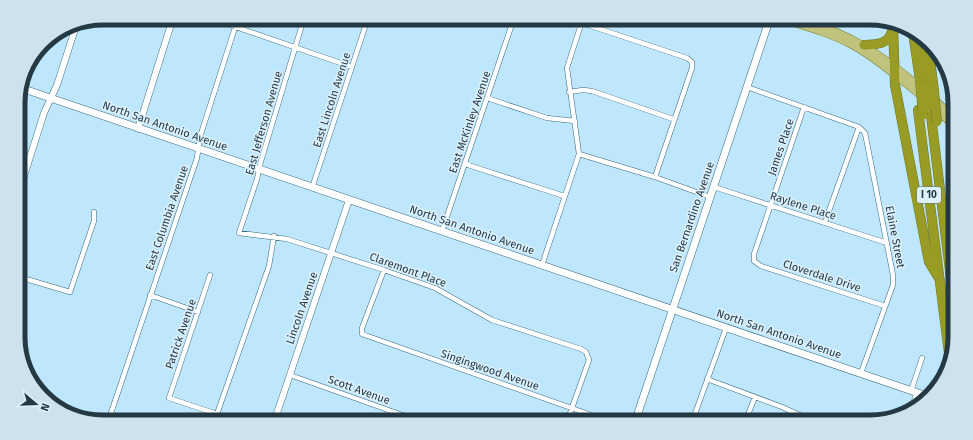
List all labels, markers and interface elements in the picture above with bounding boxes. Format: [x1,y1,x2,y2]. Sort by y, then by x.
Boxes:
street label: East Lincoln Avenue [310,51,354,149]
street label: East Jefferson Avenue [243,69,285,177]
street label: East McKinley Avenue [446,69,494,175]
street label: North San Antonio Avenue [101,98,229,154]
street label: James Place [765,117,797,177]
street label: San Bernardino Avenue [667,160,717,274]
street label: East Columbia Avenue [143,164,191,272]
road number: I 10 [917,187,941,203]
street label: Raylene Place [768,189,838,223]
street label: North San Antonio Avenue [408,202,536,258]
street label: Elaine Street [883,205,907,269]
street label: Claremont Place [368,250,448,290]
street label: Cloverdale Drive [781,257,863,295]
street label: Lincoln Avenue [284,270,320,346]
street label: Patrick Avenue [163,297,199,371]
street label: North San Antonio Avenue [715,306,843,362]
street label: Singingwood Avenue [439,347,541,393]
street label: Scott Avenue [326,373,392,407]
north arrow [16,384,56,424]
text: N [38,402,52,413]

